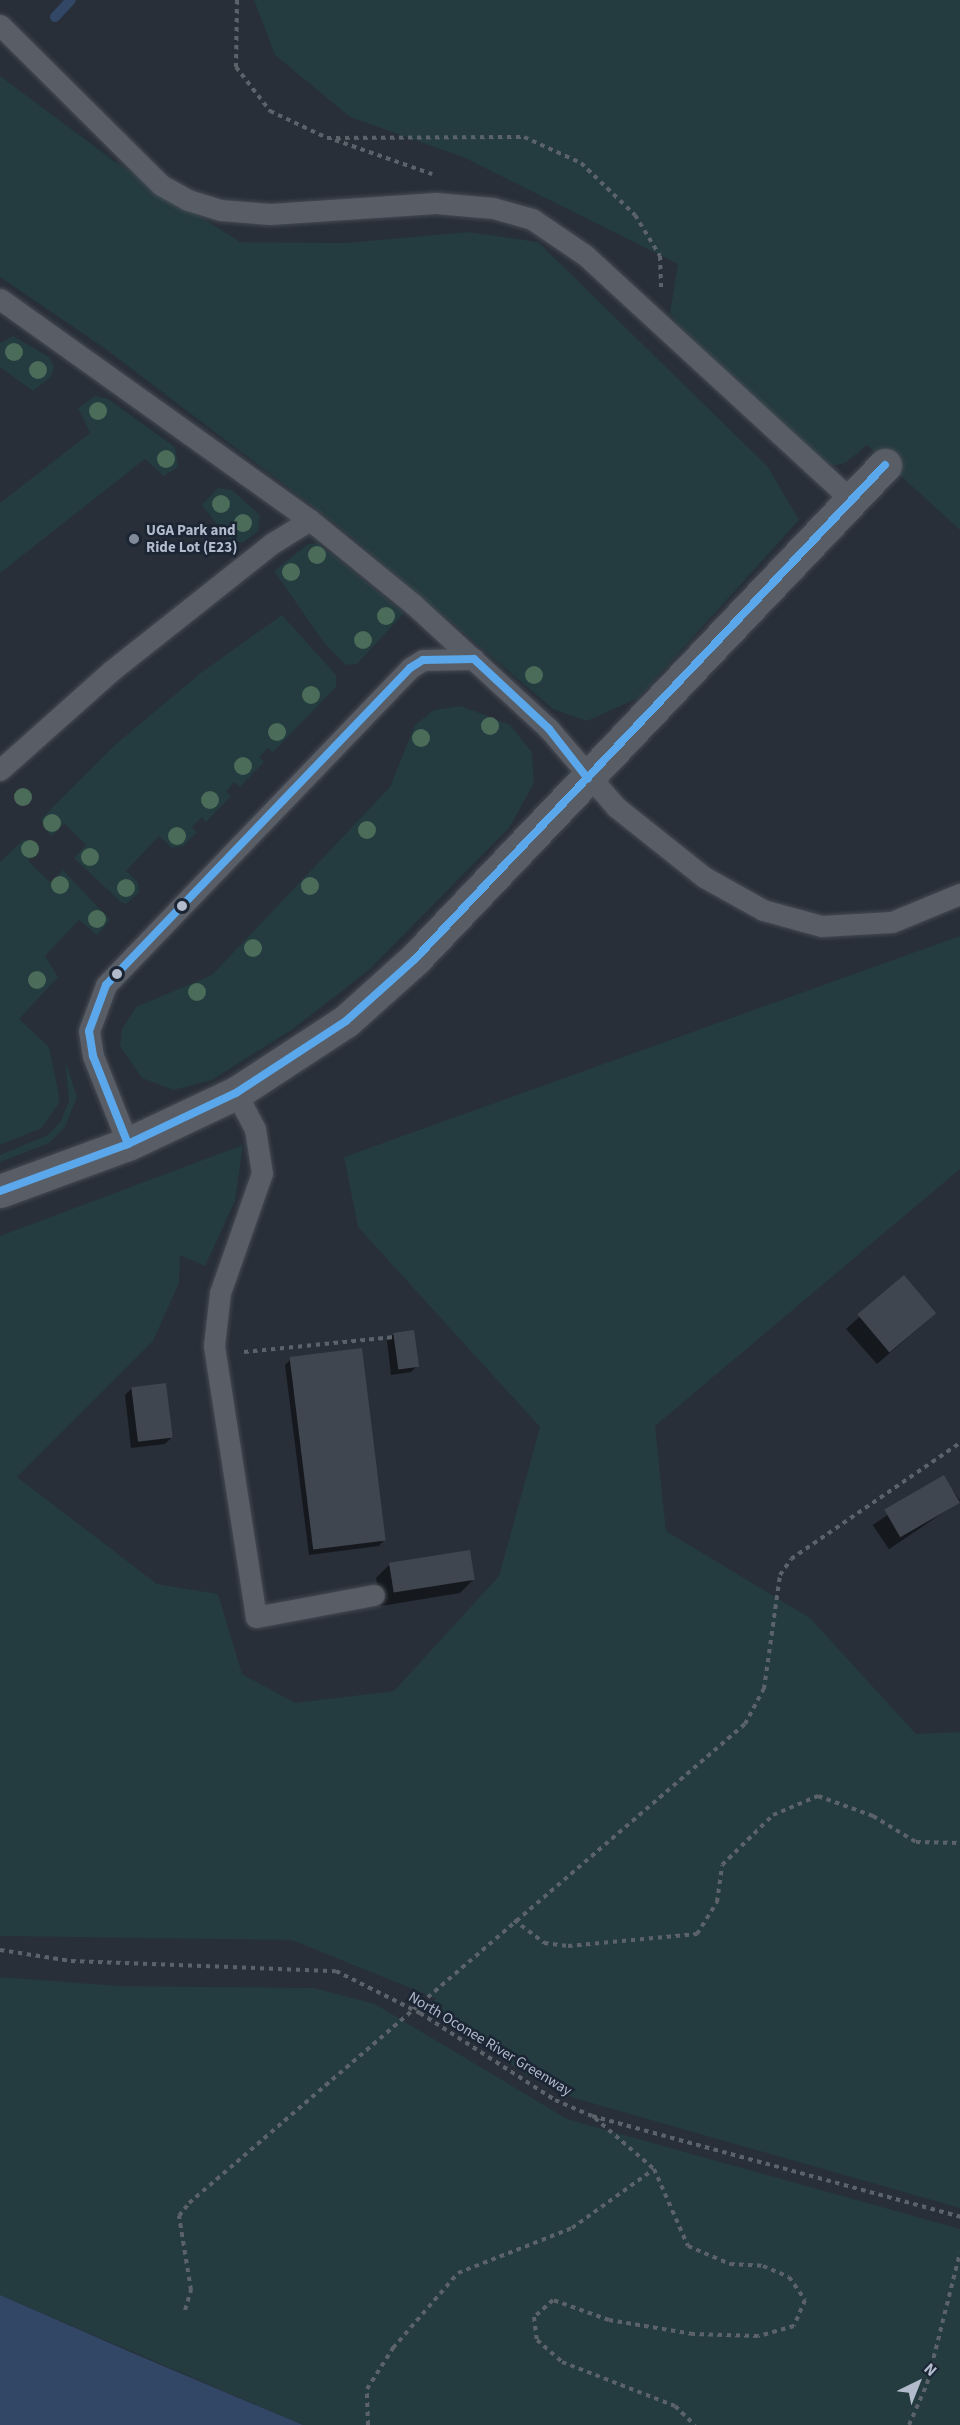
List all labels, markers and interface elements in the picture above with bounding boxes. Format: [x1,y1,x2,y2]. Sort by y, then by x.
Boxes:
place label: UGA Park and Ride Lot (E23) [146,521,237,556]
marker: UGA Park and Ride Lot (E23) [127,532,141,546]
unlabelled marker [176,900,188,912]
unlabelled marker [111,968,123,980]
street label: North Oconee River Greenway [405,1988,575,2100]
north arrow [888,2353,948,2413]
text: N [919,2358,942,2382]

